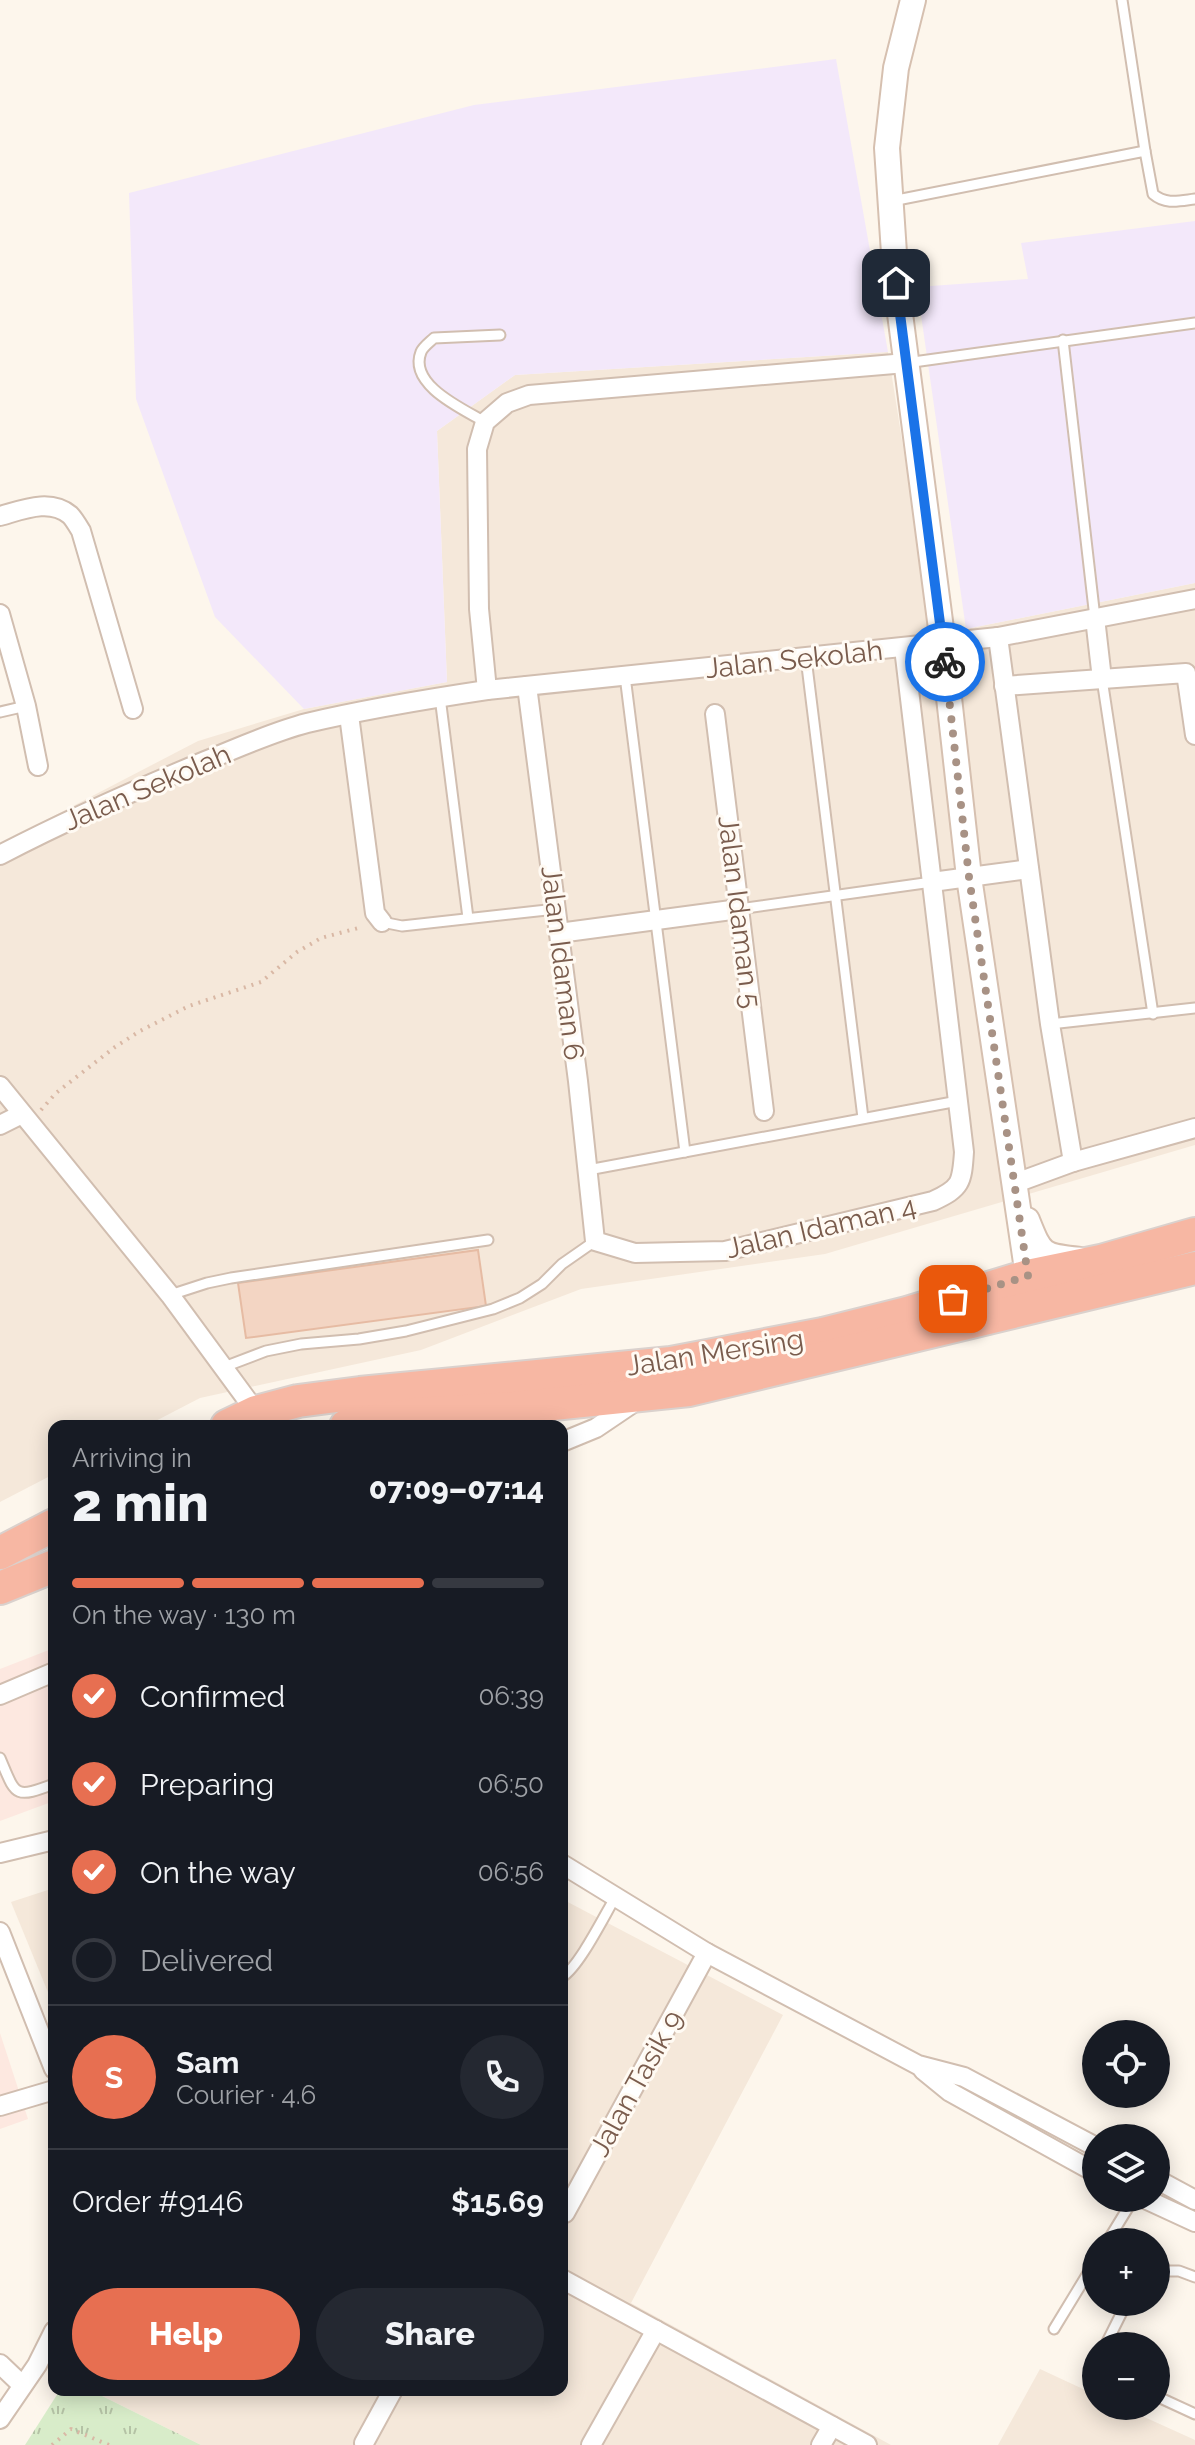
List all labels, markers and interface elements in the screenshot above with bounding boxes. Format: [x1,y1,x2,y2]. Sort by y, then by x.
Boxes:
pin [862,249,930,317]
icon: home [874,261,918,305]
courier [905,622,985,702]
street label: Jalan Sekolah [704,634,884,685]
icon: bike [923,640,967,684]
street label: Jalan Sekolah [59,737,236,837]
street label: Jalan Idaman 5 [711,814,768,1010]
street label: Jalan Idaman 6 [534,864,591,1062]
street label: Jalan Idaman 4 [723,1190,919,1265]
pin [919,1265,987,1333]
icon: bag [931,1277,975,1321]
street label: Jalan Mersing [624,1322,806,1383]
text: Arriving in [72,1443,192,1473]
text: 07:09–07:14 [369,1471,544,1506]
text: 2 min [72,1472,209,1533]
text: On the way · 130 m [72,1600,296,1630]
icon: check [72,1674,116,1718]
text: Confirmed [140,1679,285,1714]
text: 06:39 [478,1681,544,1711]
icon: check [72,1762,116,1806]
text: Preparing [140,1767,274,1802]
text: 06:50 [477,1769,544,1799]
icon: check [72,1850,116,1894]
text: On the way [140,1855,296,1890]
text: 06:56 [478,1857,544,1887]
text: Delivered [140,1943,273,1978]
street label: Jalan Tasik 9 [583,2005,690,2162]
map controls [1082,2020,1170,2420]
button: locate [1082,2020,1170,2108]
button: phone [460,2035,544,2119]
text: Sam [176,2045,239,2080]
text: S [105,2060,123,2095]
text: Courier · 4.6 [176,2080,316,2110]
button: layers [1082,2124,1170,2212]
text: Order #9146 [72,2184,244,2219]
text: $15.69 [451,2184,544,2219]
button: + [1082,2228,1170,2316]
button: Help [72,2288,300,2380]
button: Share [316,2288,544,2380]
button: − [1082,2332,1170,2420]

